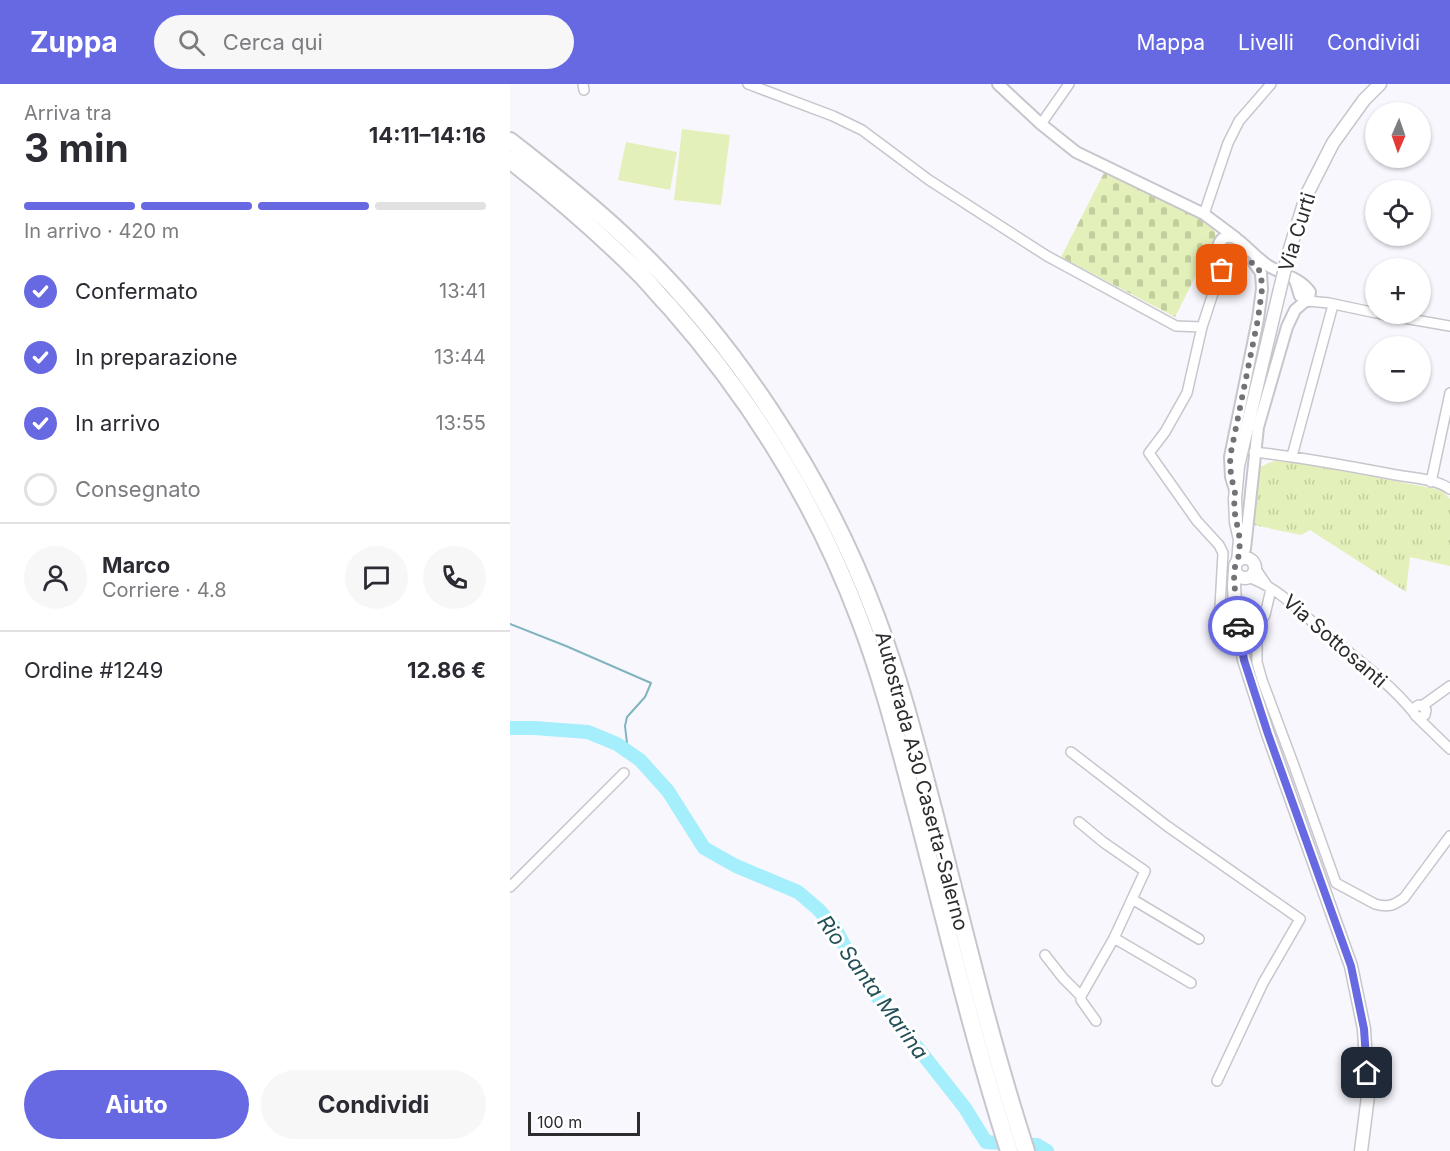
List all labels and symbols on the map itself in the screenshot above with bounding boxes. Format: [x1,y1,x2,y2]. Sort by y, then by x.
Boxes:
north arrow [1365,102,1431,168]
street label: Via Curti [1274,190,1320,274]
pin [1196,244,1247,295]
street label: Via Sottosanti [1278,589,1392,693]
courier [1208,596,1268,656]
street label: Autostrada A30 Caserta-Salerno [870,629,974,933]
water label: Rio Santa Marina [812,910,934,1064]
pin [1341,1047,1392,1098]
scale bar [528,1109,640,1136]

